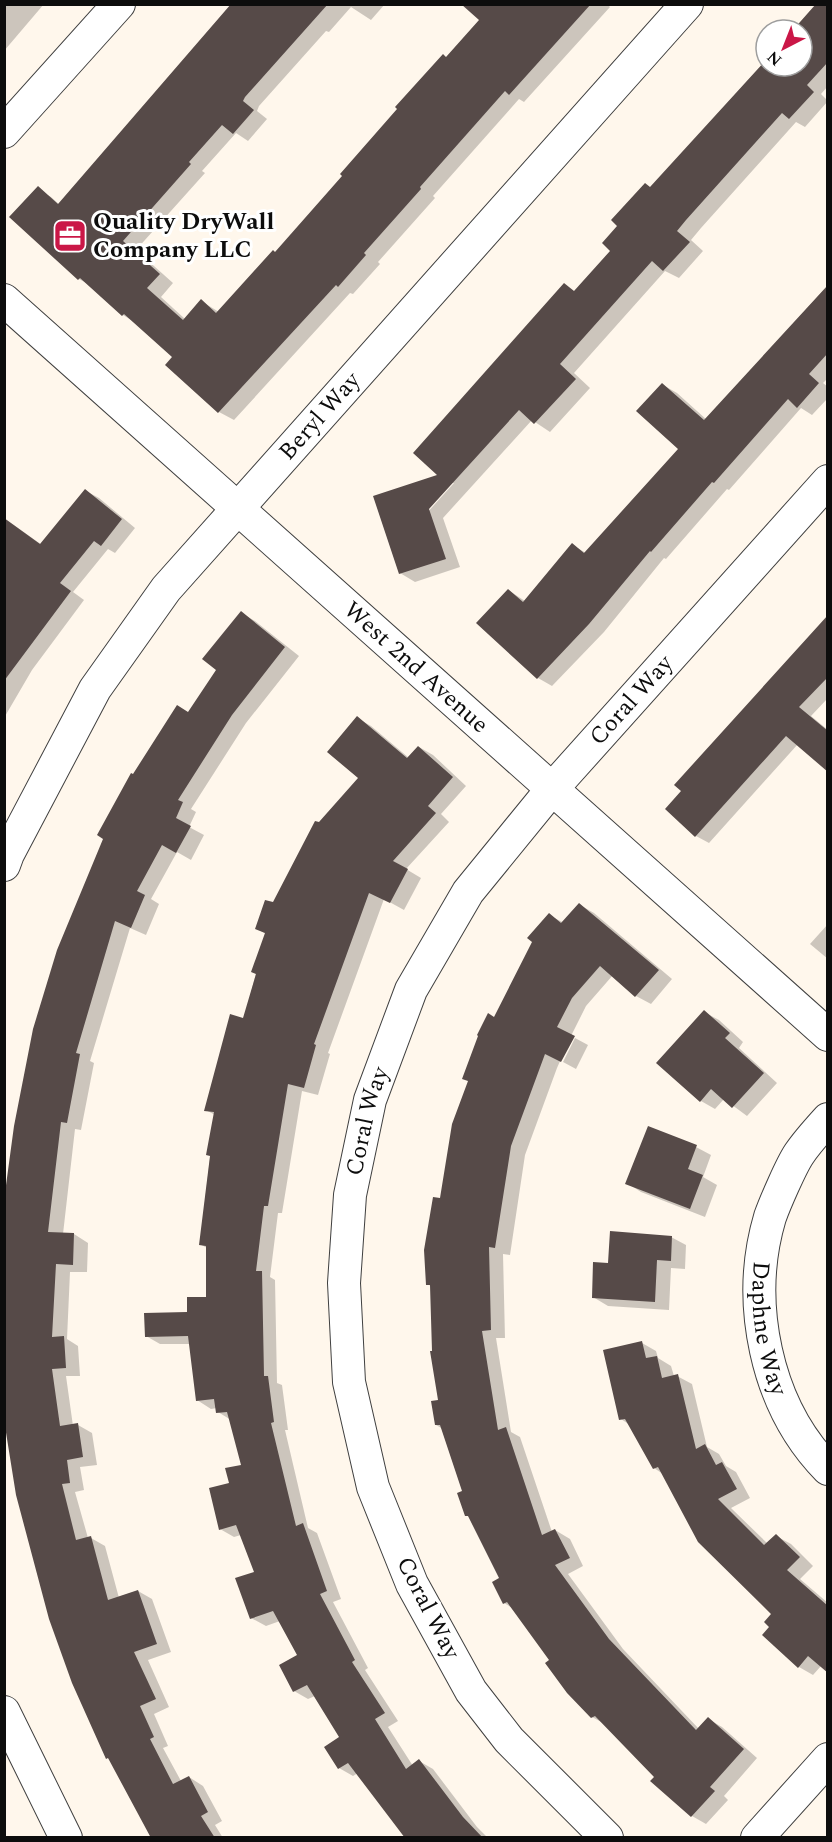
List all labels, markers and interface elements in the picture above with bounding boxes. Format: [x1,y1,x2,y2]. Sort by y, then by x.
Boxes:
north arrow [754,18,814,78]
text: N [762,45,788,72]
place label: Quality DryWall Company LLC [93,204,274,268]
office icon: Quality DryWall Company LLC [52,218,88,254]
street label: Beryl Way [270,363,370,469]
street label: West 2nd Avenue [335,593,497,742]
street label: Coral Way [581,646,683,754]
street label: Coral Way [337,1060,399,1179]
street label: Daphne Way [741,1260,797,1402]
street label: Coral Way [387,1550,470,1667]

